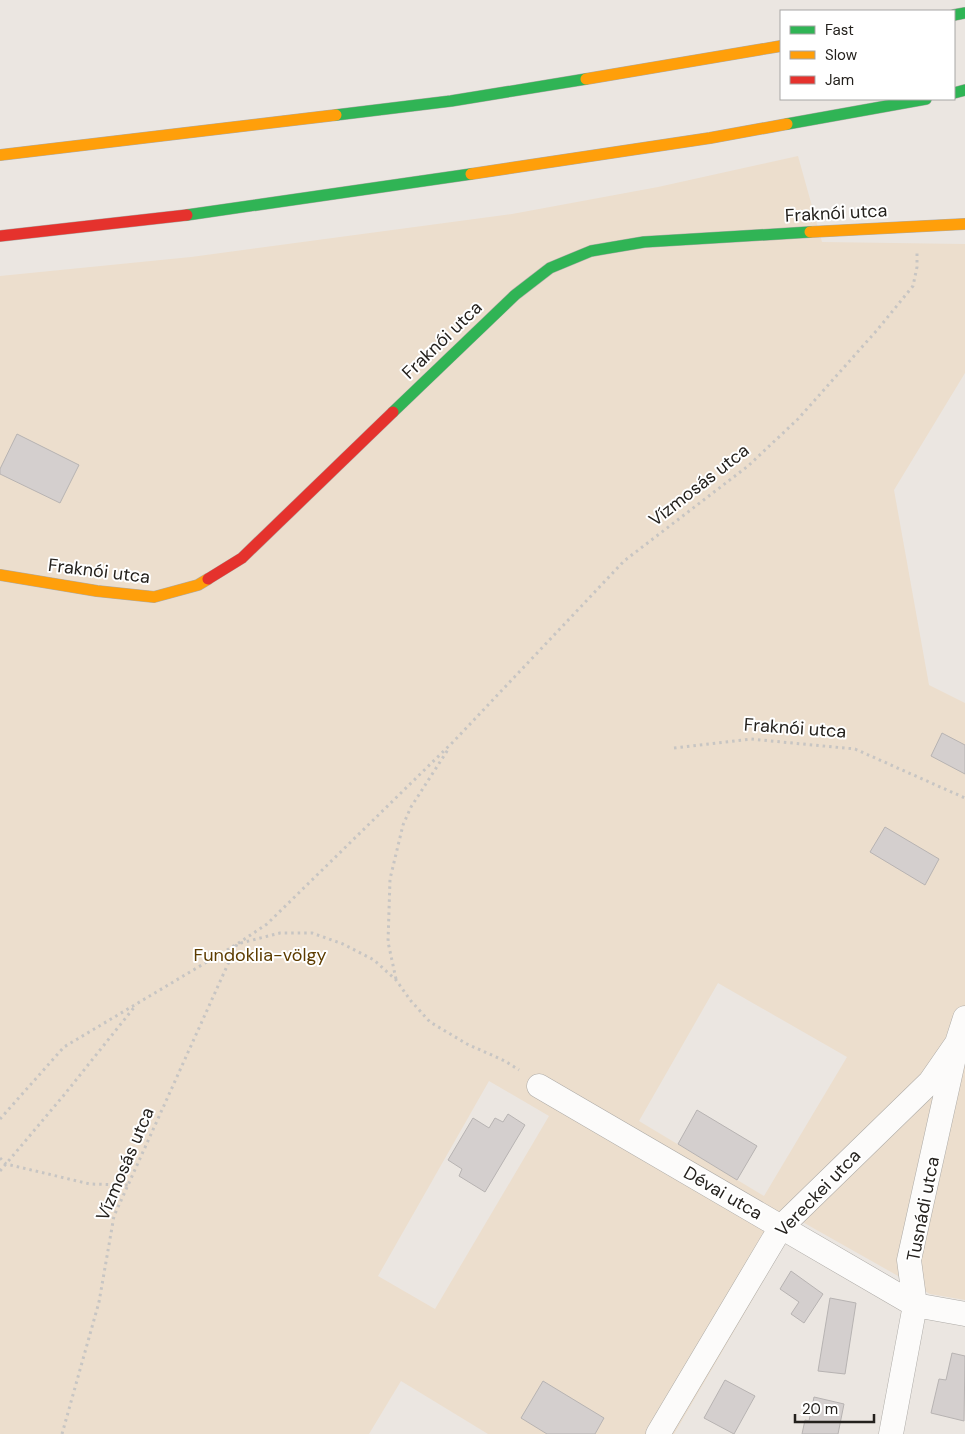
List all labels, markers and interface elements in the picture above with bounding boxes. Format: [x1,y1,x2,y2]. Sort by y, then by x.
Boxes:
legend [780,10,955,100]
text: Fast [825,20,854,40]
text: Slow [825,45,858,65]
text: Jam [825,70,854,90]
street label: Fraknói utca [784,198,888,228]
street label: Fraknói utca [397,296,487,384]
street label: Vízmosás utca [644,438,754,532]
street label: Fraknói utca [47,553,151,589]
street label: Fraknói utca [743,712,847,744]
park label: Fundoklia-völgy [194,943,326,967]
street label: Vízmosás utca [90,1104,160,1224]
street label: Vereckei utca [770,1144,866,1242]
street label: Tusnádi utca [901,1155,945,1263]
street label: Dévai utca [679,1161,767,1225]
scale bar [795,1392,874,1424]
text: 20 m [802,1399,838,1419]

